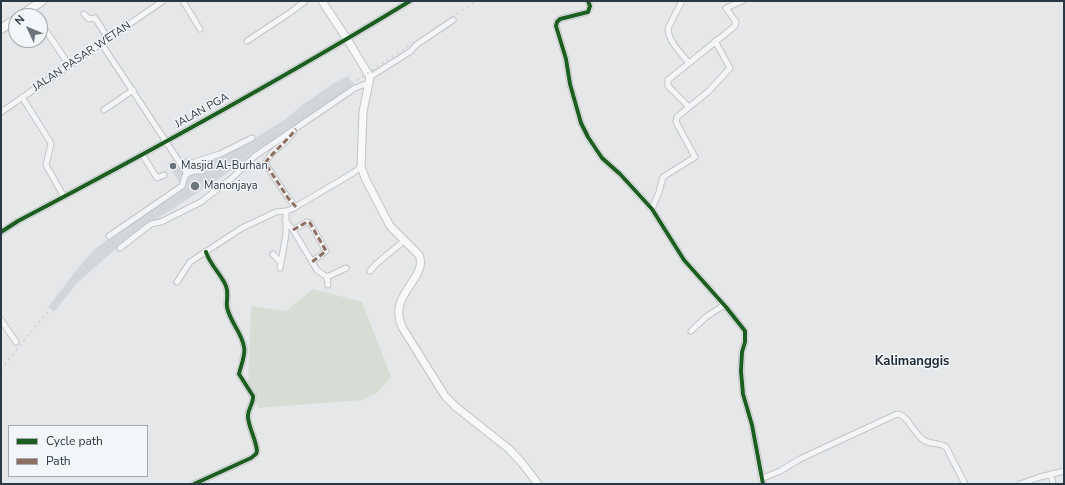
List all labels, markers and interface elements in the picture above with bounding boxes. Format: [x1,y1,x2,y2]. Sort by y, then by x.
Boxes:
north arrow [8,8,48,48]
text: N [11,12,28,28]
street label: JALAN PASAR WETAN [30,19,134,95]
street label: JALAN PGA [173,91,231,131]
place label: Masjid Al-Burhan [181,159,268,173]
marker: Masjid Al-Burhan [168,161,178,171]
place label: Manonjaya [204,179,258,193]
marker: Manonjaya [189,180,201,192]
district label: Kalimanggis [875,354,949,370]
legend [8,425,148,477]
text: Cycle path [46,433,103,449]
text: Path [46,453,71,469]

